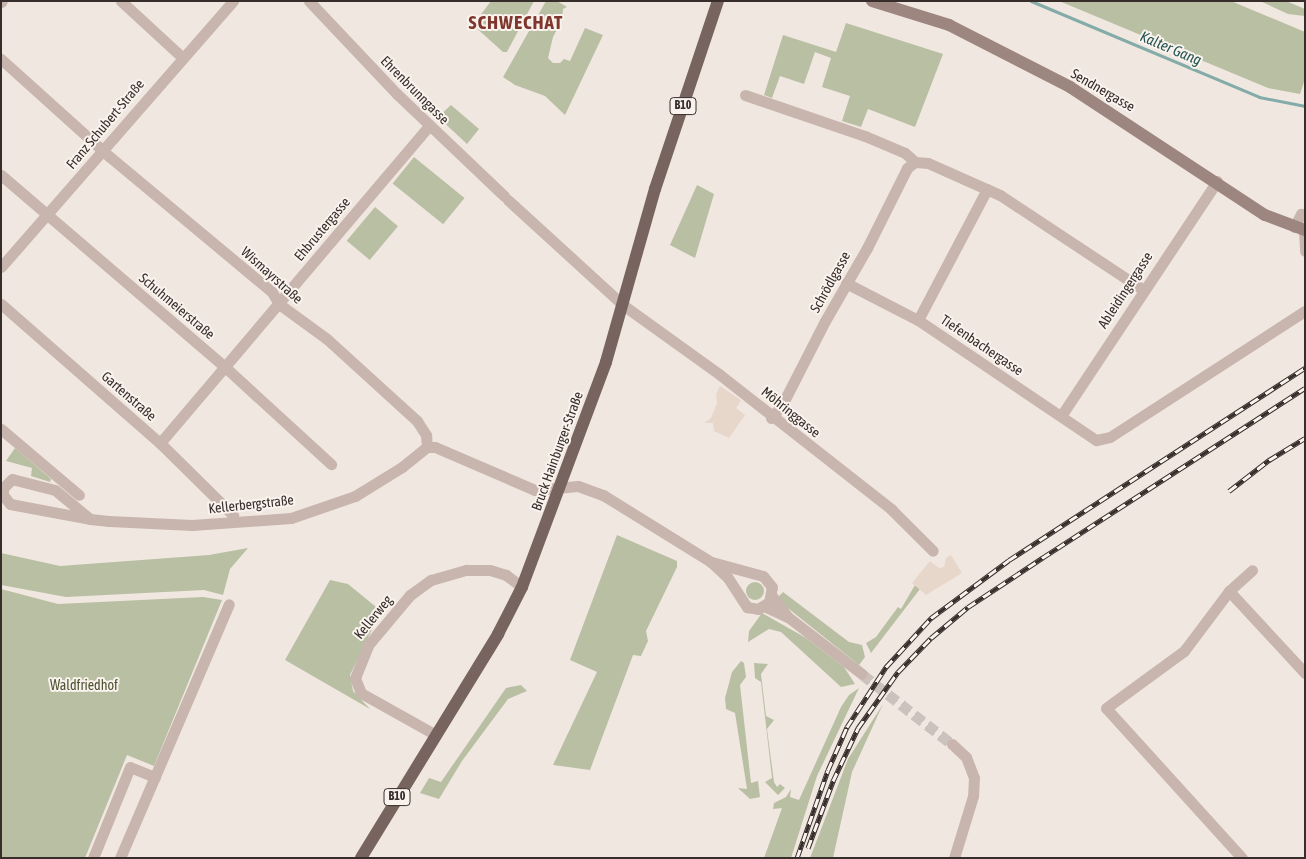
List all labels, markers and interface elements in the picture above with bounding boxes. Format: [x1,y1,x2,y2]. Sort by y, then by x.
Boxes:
district label: SCHWECHAT [467,12,565,34]
water label: Kalter Gang [1138,27,1204,69]
street label: Ehrenbrunngasse [377,52,453,128]
street label: Sendnergasse [1068,65,1138,115]
street label: Franz Schubert-Straße [63,76,147,172]
road number: B10 [669,96,697,115]
street label: Ehbrustergasse [291,194,353,264]
street label: Wismayrstraße [238,243,306,307]
street label: Schrödlgasse [806,249,854,315]
street label: Ableidingergasse [1094,249,1156,331]
street label: Schuhmeierstraße [136,269,218,343]
street label: Tiefenbachergasse [937,311,1027,379]
street label: Gartenstraße [98,368,160,424]
street label: Möhringgasse [758,383,824,441]
street label: Bruck Hainburger-Straße [528,389,586,513]
street label: Kellerbergstraße [208,491,294,517]
street label: Kellerweg [350,592,396,642]
park label: Waldfriedhof [50,677,118,693]
road number: B10 [383,788,411,806]

